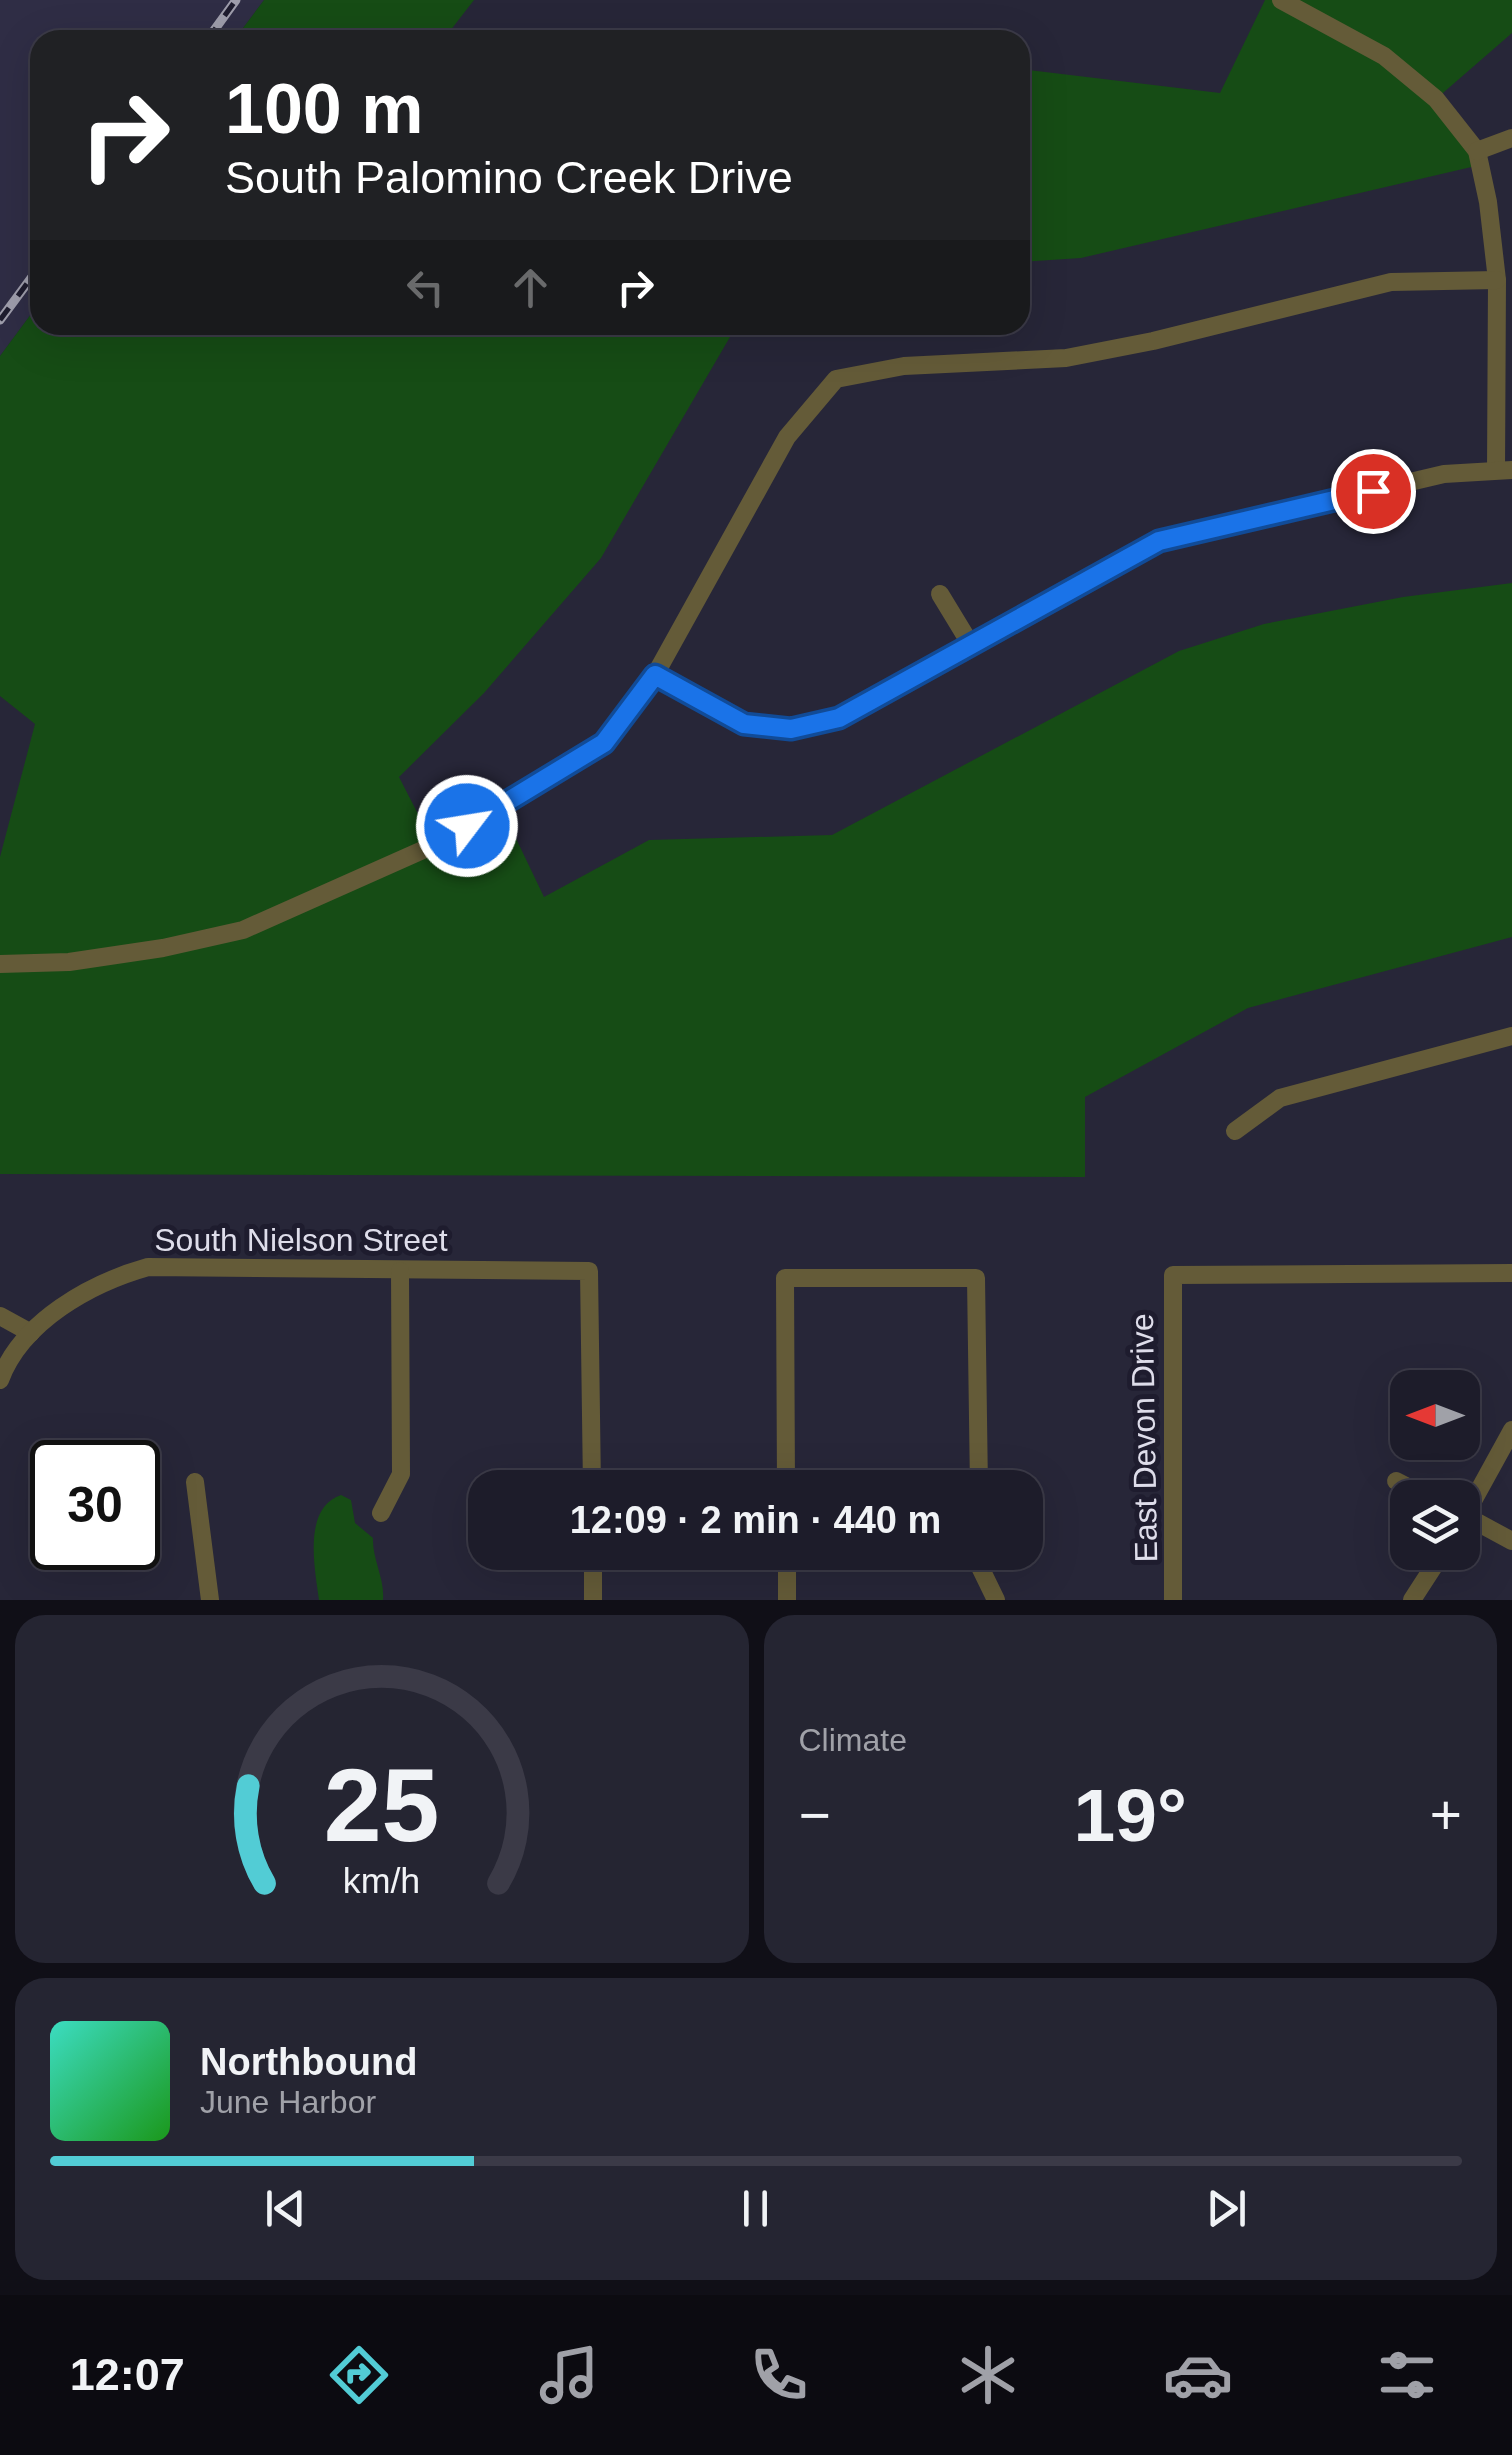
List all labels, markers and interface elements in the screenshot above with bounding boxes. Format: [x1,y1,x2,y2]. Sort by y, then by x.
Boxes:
icon: right [60,70,190,200]
text: 100 m [225,70,423,148]
text: South Palomino Creek Drive [225,152,793,203]
icon: left [398,260,453,315]
icon: ahead [503,260,558,315]
icon: right [608,260,663,315]
pin [1331,449,1416,534]
icon: arrive [1346,464,1401,519]
position arrow [415,774,519,878]
street label: South Nielson Street [154,1222,448,1258]
street label: East Devon Drive [1124,1313,1164,1563]
north arrow [1390,1370,1480,1460]
map controls [1390,1370,1480,1570]
speed limit sign: 30 [30,1440,160,1570]
button: layers [1390,1480,1480,1570]
text: 12:09 · 2 min · 440 m [570,1499,941,1541]
text: Climate [799,1722,907,1758]
text: 25 [324,1747,440,1863]
text: 19° [1074,1773,1187,1857]
text: − [799,1784,831,1846]
text: + [1430,1784,1462,1846]
text: km/h [343,1861,420,1901]
text: Northbound [200,2041,417,2083]
text: June Harbor [200,2084,376,2120]
icon: previous [258,2181,313,2236]
icon: pause [728,2181,783,2236]
icon: next [1199,2181,1254,2236]
icon: directions [324,2340,394,2410]
icon: music [534,2340,604,2410]
icon: phone [744,2340,814,2410]
icon: climate [953,2340,1023,2410]
icon: car [1163,2340,1233,2410]
icon: filters [1372,2340,1442,2410]
text: 12:07 [70,2349,185,2400]

